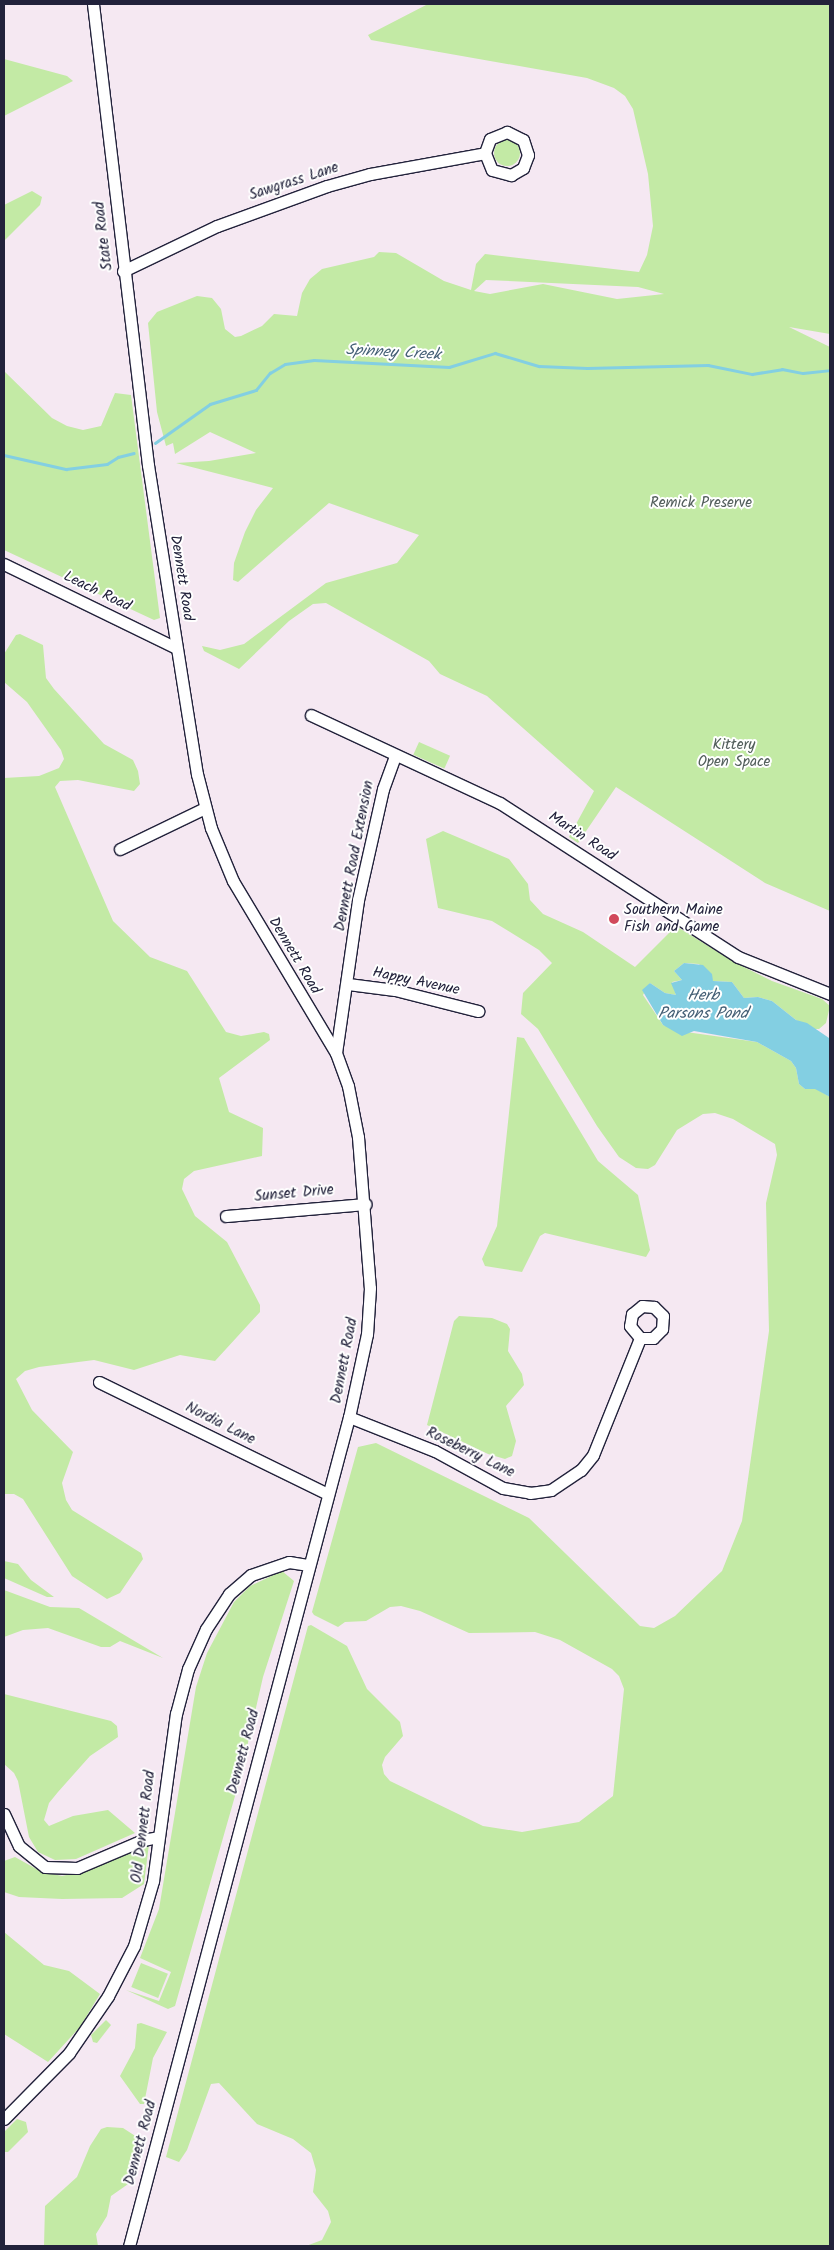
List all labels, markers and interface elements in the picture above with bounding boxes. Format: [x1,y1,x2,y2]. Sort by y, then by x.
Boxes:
street label: Sawgrass Lane [247,159,341,205]
street label: State Road [91,200,117,272]
water label: Spinney Creek [345,341,441,365]
park label: Remick Preserve [650,495,752,513]
street label: Dennett Road [165,534,197,622]
street label: Leach Road [60,568,134,616]
park label: Kittery Open Space [698,736,770,771]
street label: Dennett Road Extension [332,779,378,933]
street label: Martin Road [545,808,619,866]
place label: Southern Maine Fish and Game [624,901,723,936]
marker: Southern Maine Fish and Game [608,913,620,925]
street label: Dennett Road [264,914,324,998]
street label: Happy Avenue [371,964,461,1000]
water label: Herb Parsons Pond [658,986,748,1024]
street label: Sunset Drive [254,1182,334,1206]
street label: Dennett Road [328,1317,362,1405]
street label: Nordia Lane [182,1399,258,1449]
street label: Roseberry Lane [423,1424,517,1482]
street label: Dennett Road [224,1708,264,1796]
street label: Old Dennett Road [128,1770,160,1884]
street label: Dennett Road [121,2099,161,2187]

